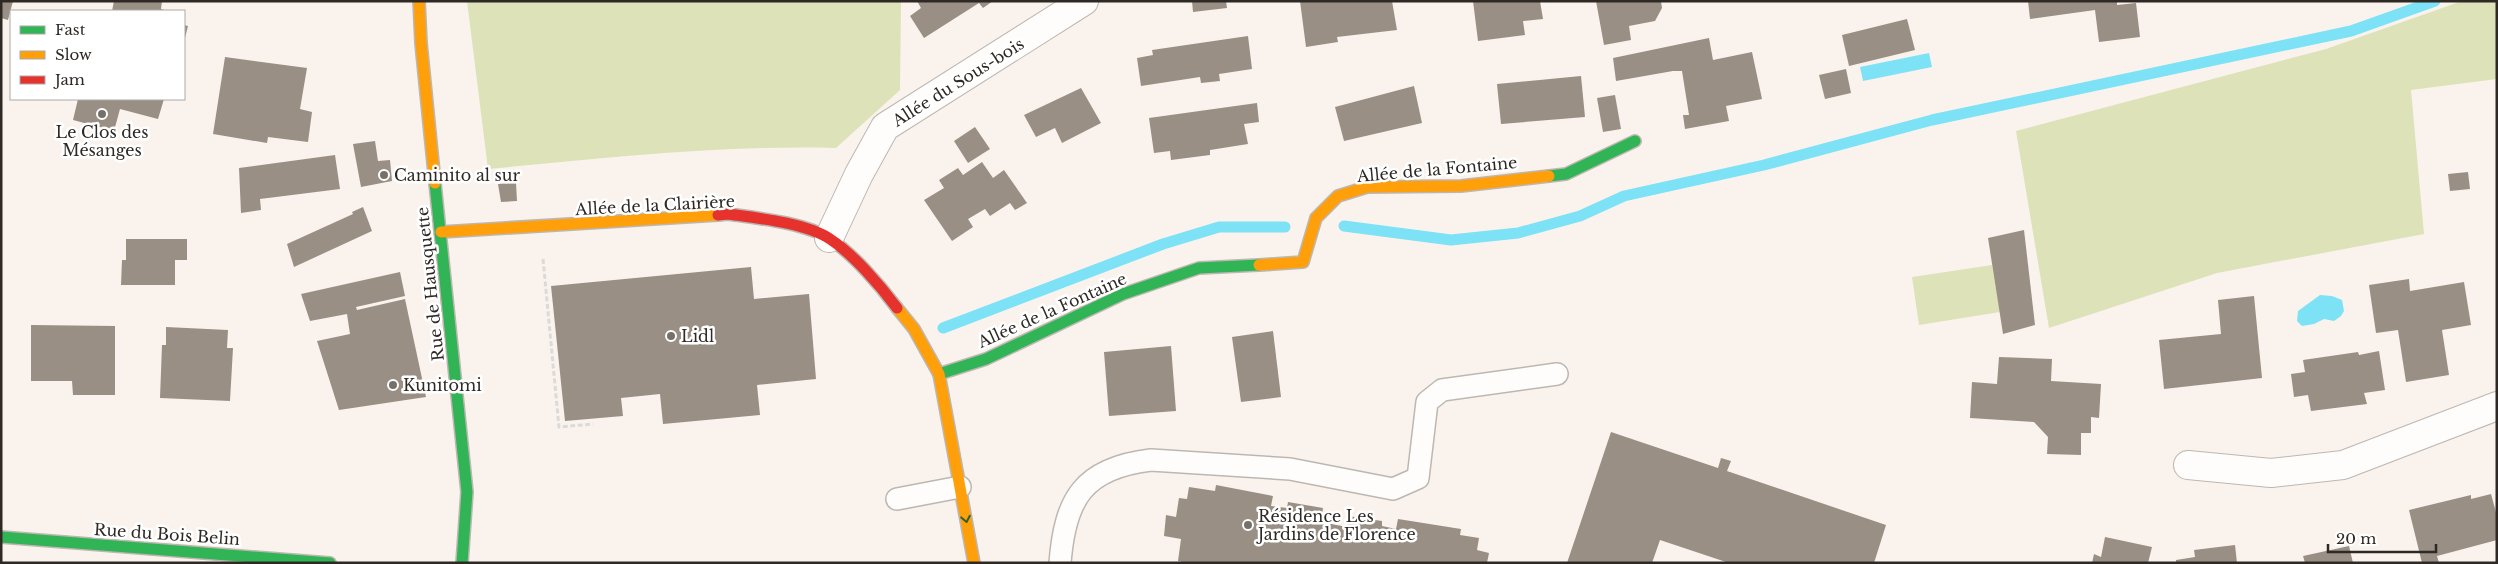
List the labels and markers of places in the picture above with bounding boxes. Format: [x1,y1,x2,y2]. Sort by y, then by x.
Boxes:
marker: Le Clos des Mésanges [96,108,108,120]
place label: Le Clos des Mésanges [56,122,148,160]
place label: Caminito al sur [394,165,521,185]
marker: Caminito al sur [378,169,390,181]
place label: Lidl [681,326,714,346]
marker: Lidl [665,330,677,342]
place label: Kunitomi [403,375,482,395]
marker: Kunitomi [387,379,399,391]
place label: Résidence Les Jardins de Florence [1256,506,1416,544]
marker: Résidence Les Jardins de Florence [1242,519,1254,531]

